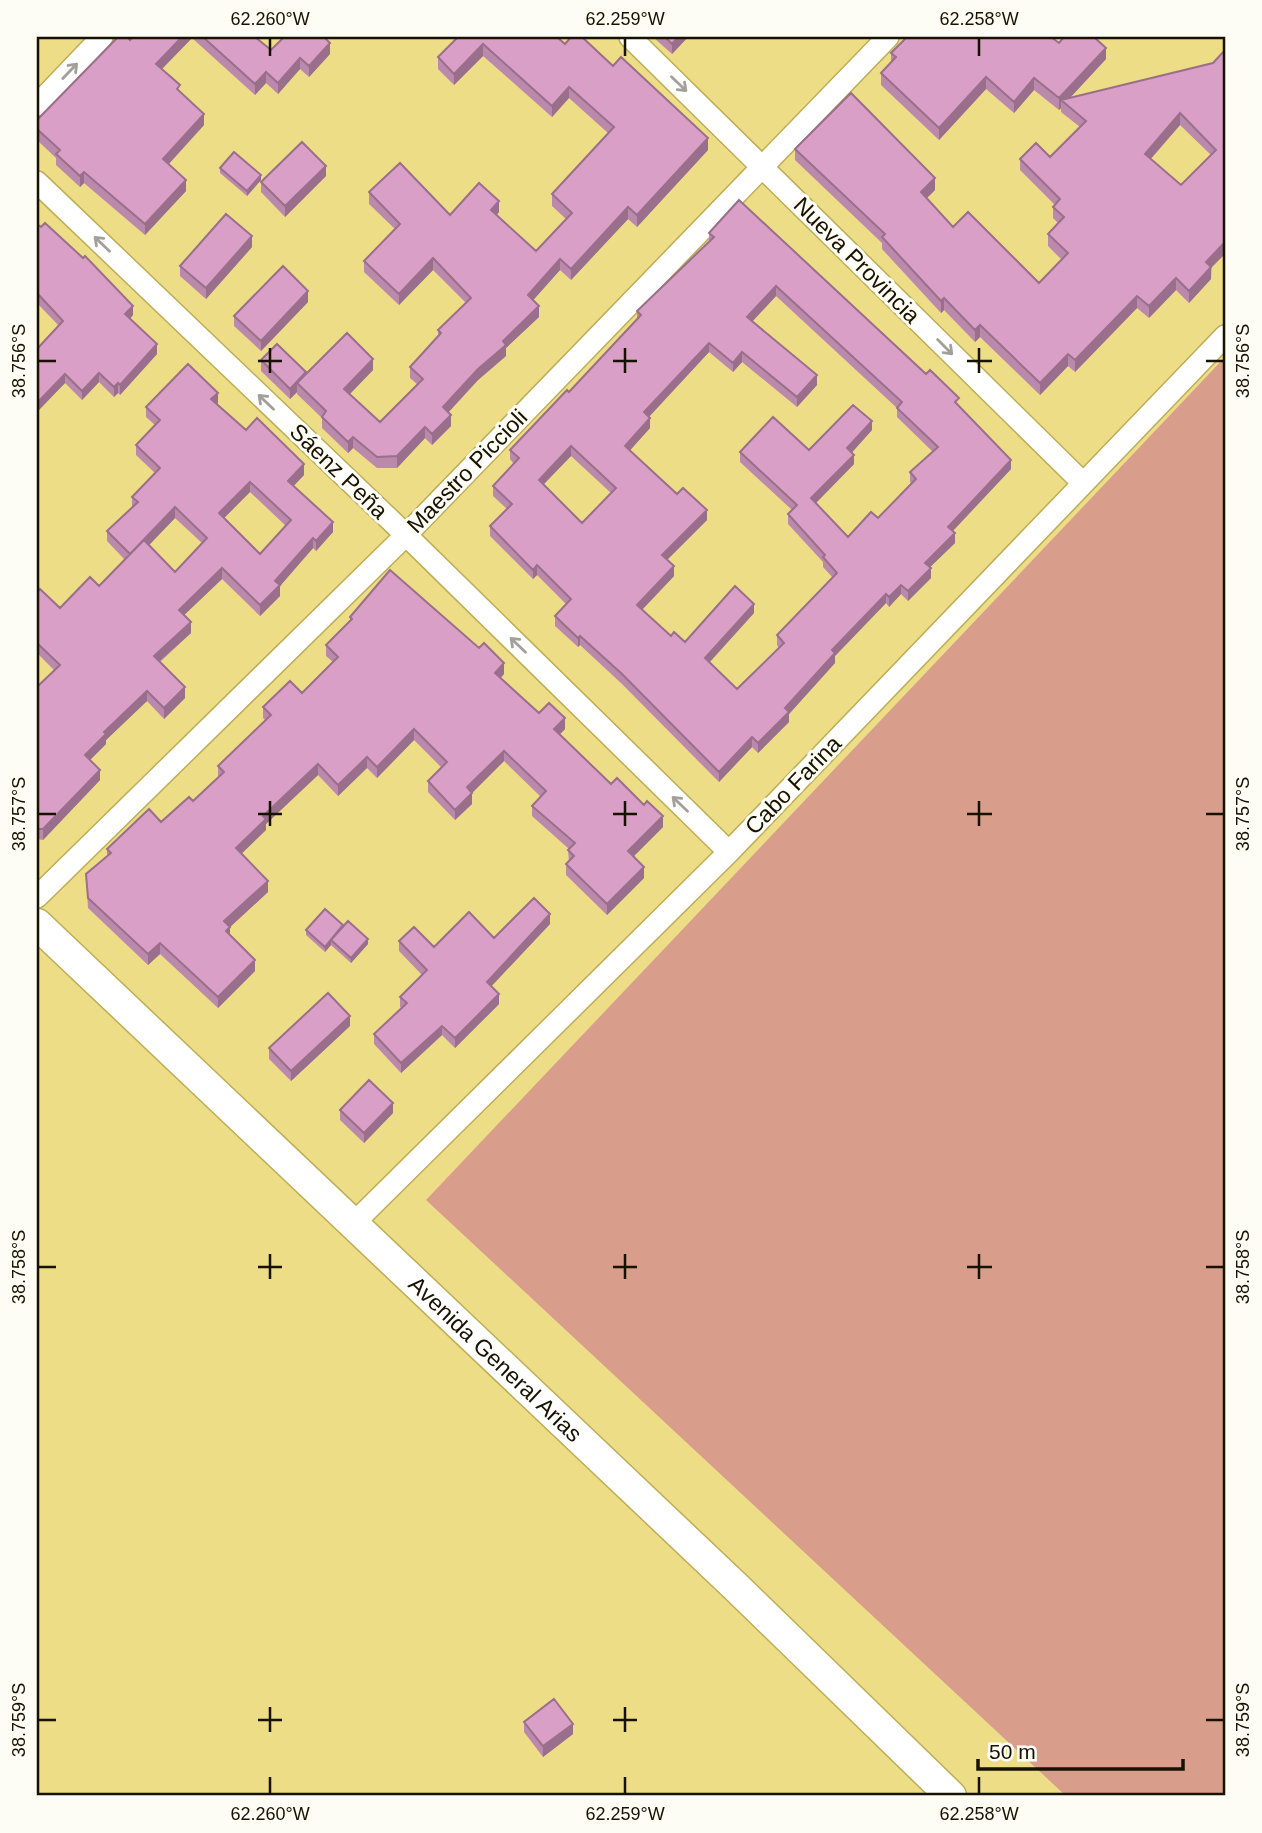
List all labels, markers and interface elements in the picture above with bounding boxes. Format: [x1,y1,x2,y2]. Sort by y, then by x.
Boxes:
text: 62.260°W [230,9,310,29]
text: 62.259°W [585,9,665,29]
text: 62.258°W [939,9,1019,29]
one-way arrow [61,63,78,80]
one-way arrow [670,76,687,93]
street label: Nueva Provincia [789,192,926,329]
one-way arrow [94,236,111,253]
text: 38.756°S [9,324,29,398]
text: 38.756°S [1233,324,1253,398]
one-way arrow [937,339,954,356]
one-way arrow [258,393,275,410]
street label: Maestro Piccioli [402,404,532,538]
street label: Sáenz Peña [285,418,393,524]
one-way arrow [510,636,527,653]
street label: Cabo Farina [740,730,846,840]
text: 38.757°S [9,777,29,851]
text: 38.757°S [1233,777,1253,851]
one-way arrow [672,796,689,813]
text: 38.758°S [9,1230,29,1304]
text: 38.758°S [1233,1230,1253,1304]
street label: Avenida General Arias [404,1271,587,1447]
text: 38.759°S [9,1683,29,1757]
text: 38.759°S [1233,1683,1253,1757]
scale bar [978,1728,1183,1772]
text: 50 m [989,1740,1036,1763]
text: 62.260°W [230,1804,310,1824]
text: 62.259°W [585,1804,665,1824]
text: 62.258°W [939,1804,1019,1824]

